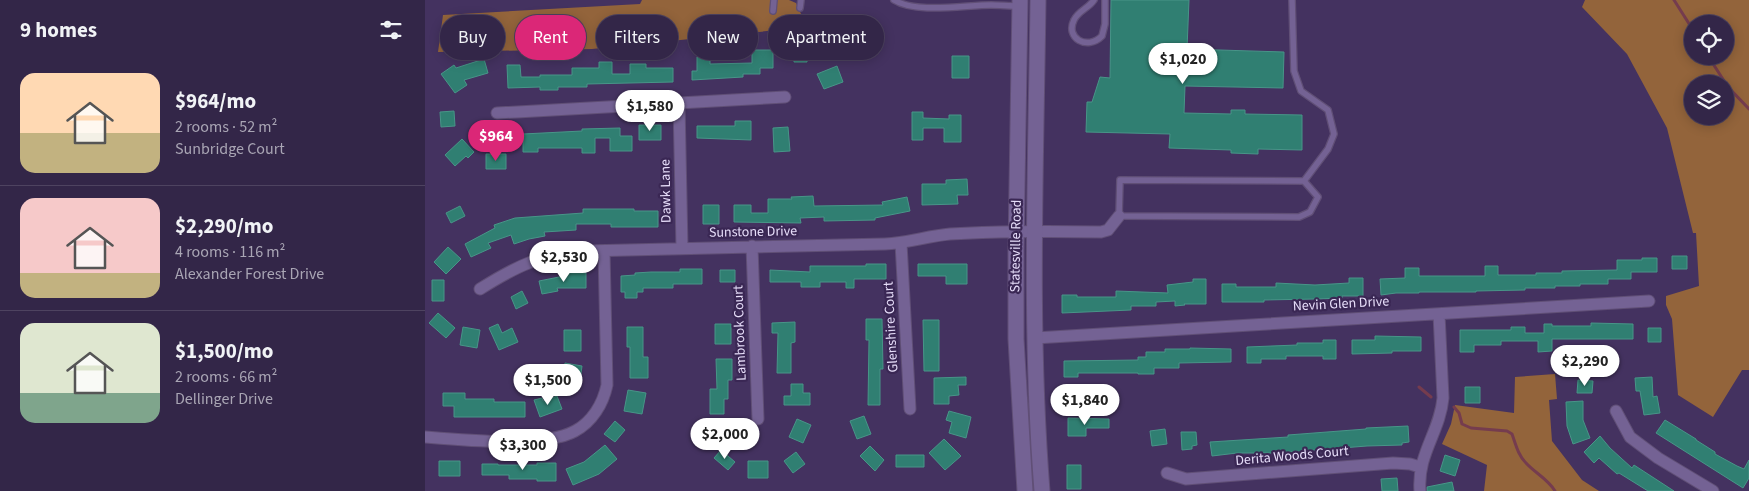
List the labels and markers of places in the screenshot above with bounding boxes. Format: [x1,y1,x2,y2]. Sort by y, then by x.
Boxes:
pin: $1,020 [1142,42,1224,85]
pin: $1,580 [609,90,691,132]
pin: $964 [466,120,526,162]
pin: $2,530 [523,240,605,283]
pin: $2,290 [1544,344,1626,387]
pin: $1,500 [507,364,589,406]
pin: $1,840 [1044,384,1126,426]
pin: $2,000 [684,418,766,460]
pin: $3,300 [482,428,564,471]

